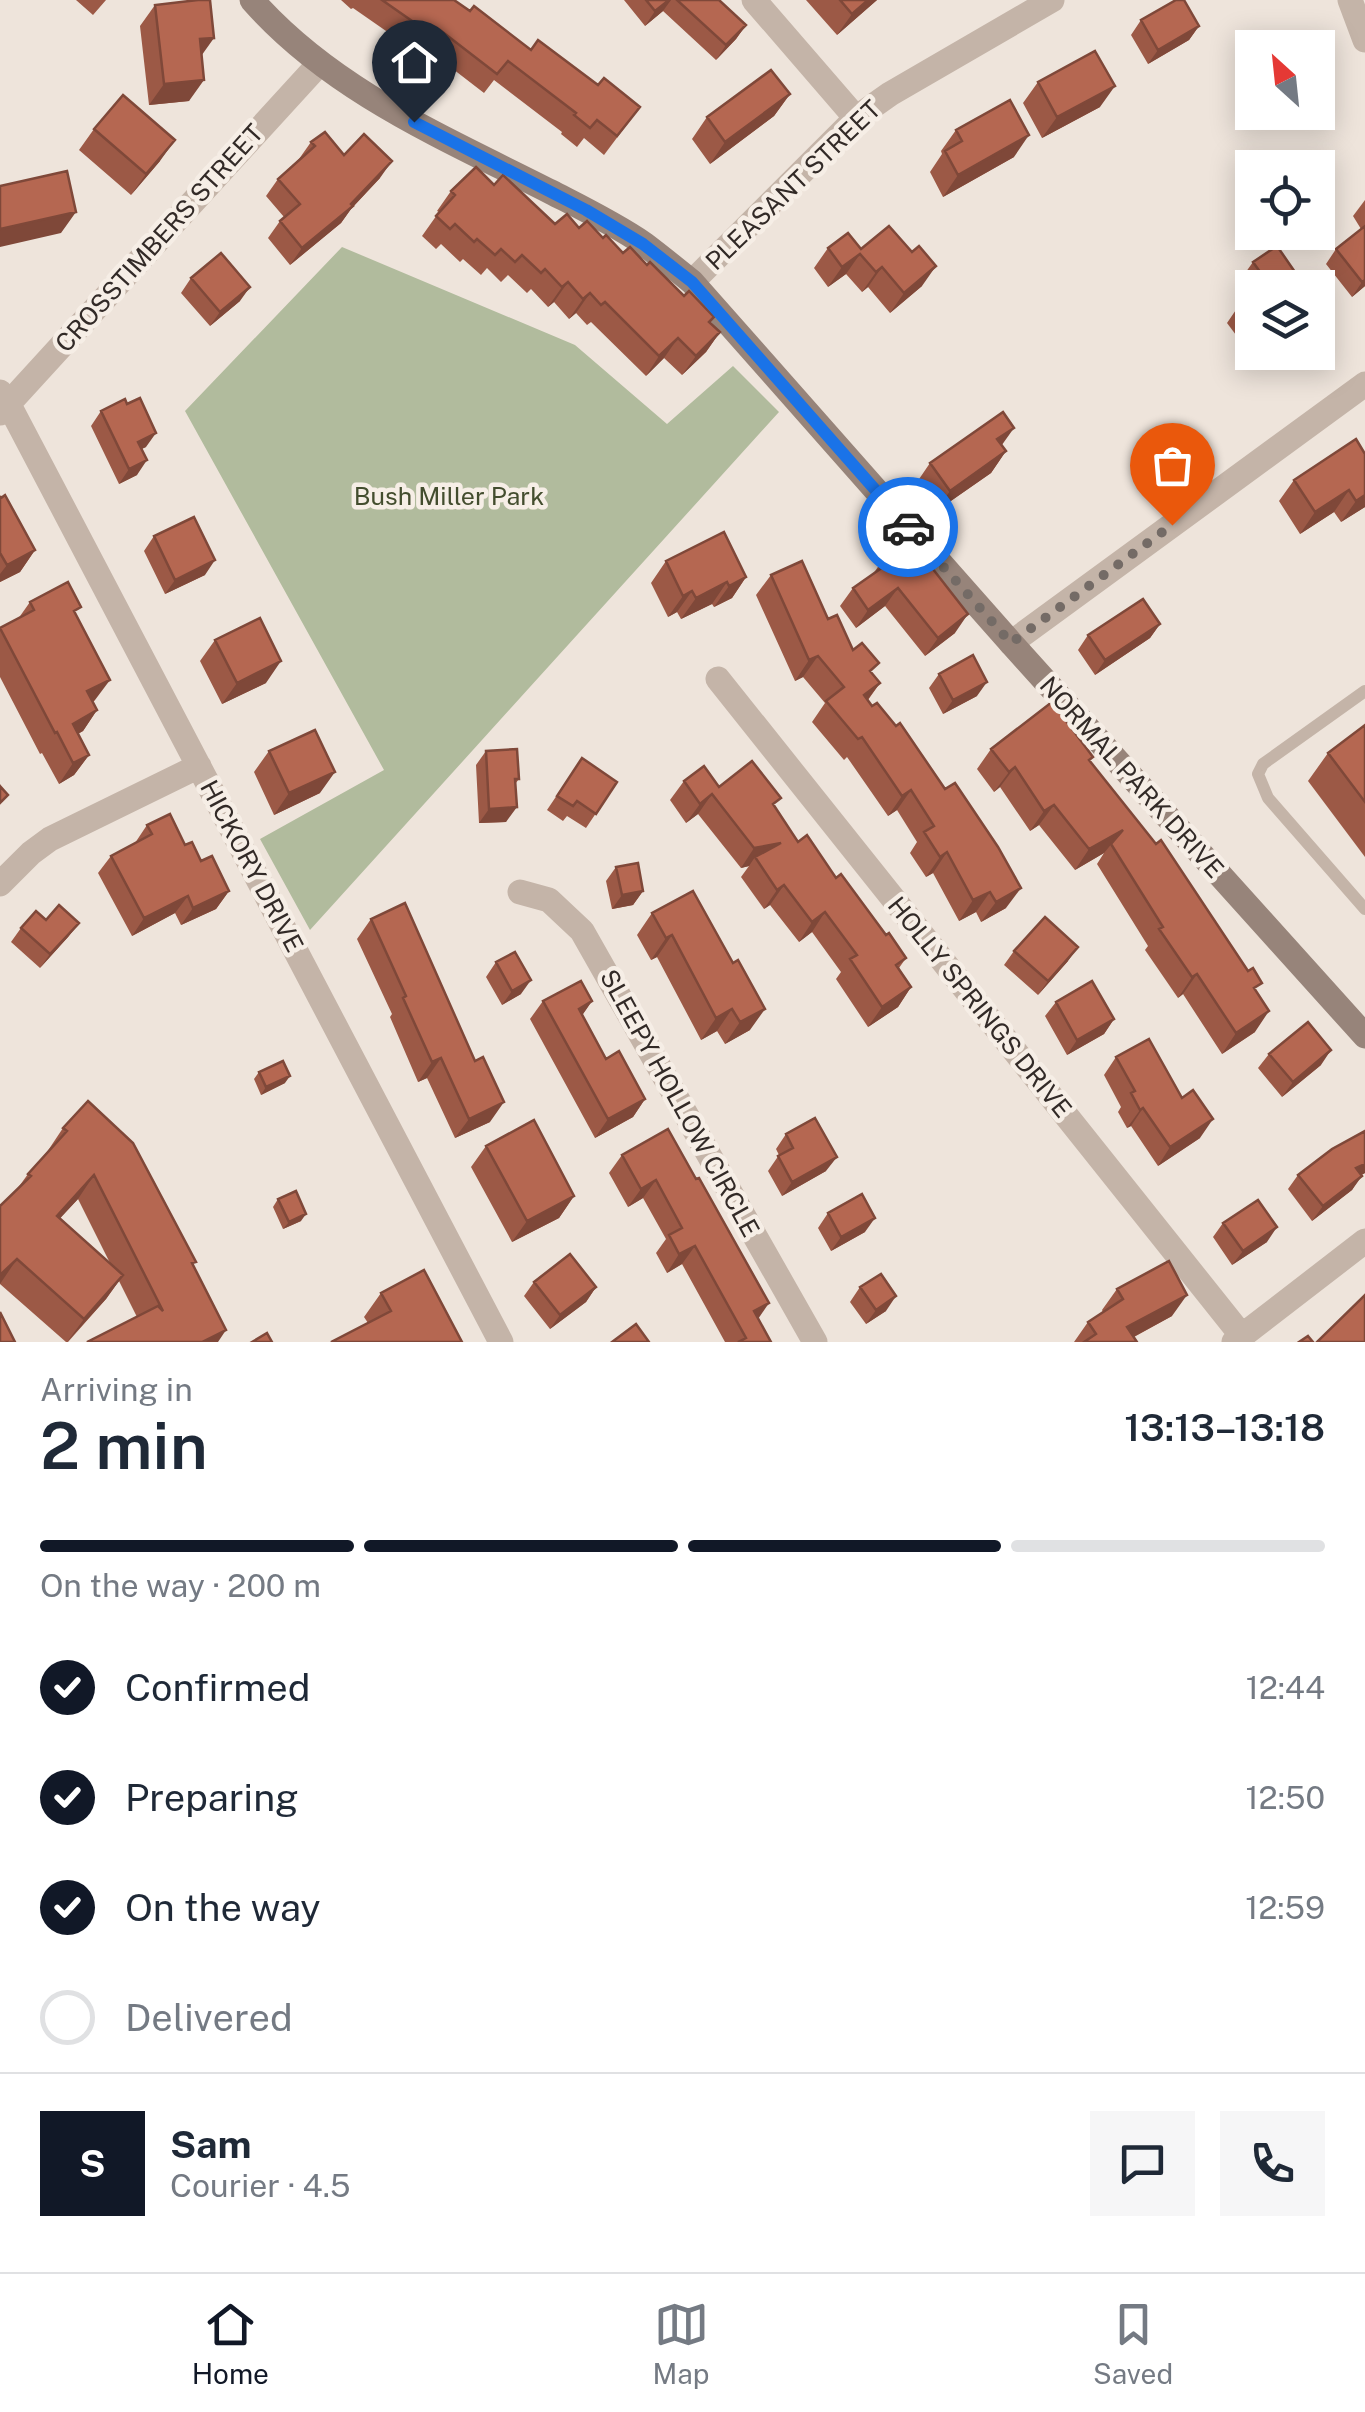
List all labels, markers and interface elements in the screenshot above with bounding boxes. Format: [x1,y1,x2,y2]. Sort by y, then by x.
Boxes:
pin [372,20,457,123]
north arrow [1235,30,1335,130]
map controls [1235,30,1335,370]
icon: home [387,35,442,90]
street label: PLEASANT STREET [699,94,887,276]
street label: CROSSTIMBERS STREET [49,118,269,358]
button: locate [1235,150,1335,250]
button: layers [1235,270,1335,370]
pin [1130,423,1215,526]
icon: bag [1145,438,1200,493]
courier [858,477,958,577]
park label: Bush Miller Park [354,481,544,511]
icon: car [881,500,936,555]
street label: NORMAL PARK DRIVE [1034,670,1230,884]
street label: HICKORY DRIVE [194,775,310,957]
street label: HOLLY SPRINGS DRIVE [882,891,1078,1123]
street label: SLEEPY HOLLOW CIRCLE [594,964,766,1242]
text: Arriving in [40,1371,193,1408]
text: 13:13–13:18 [1124,1405,1325,1450]
text: 2 min [40,1407,208,1484]
text: On the way · 200 m [40,1567,321,1604]
icon: check [40,1660,95,1715]
text: Confirmed [125,1665,310,1710]
text: 12:44 [1246,1669,1325,1706]
icon: check [40,1770,95,1825]
text: Preparing [125,1775,299,1820]
text: 12:50 [1246,1779,1325,1816]
icon: check [40,1880,95,1935]
text: On the way [125,1885,321,1930]
text: 12:59 [1245,1889,1325,1926]
text: Delivered [125,1995,293,2040]
button: chat [1090,2111,1195,2216]
button: phone [1220,2111,1325,2216]
text: Sam [170,2122,252,2167]
text: S [79,2141,106,2186]
text: Courier · 4.5 [170,2167,350,2204]
tab: Home [192,2297,269,2390]
tab: Map [653,2297,709,2390]
tab: Saved [1093,2297,1173,2390]

